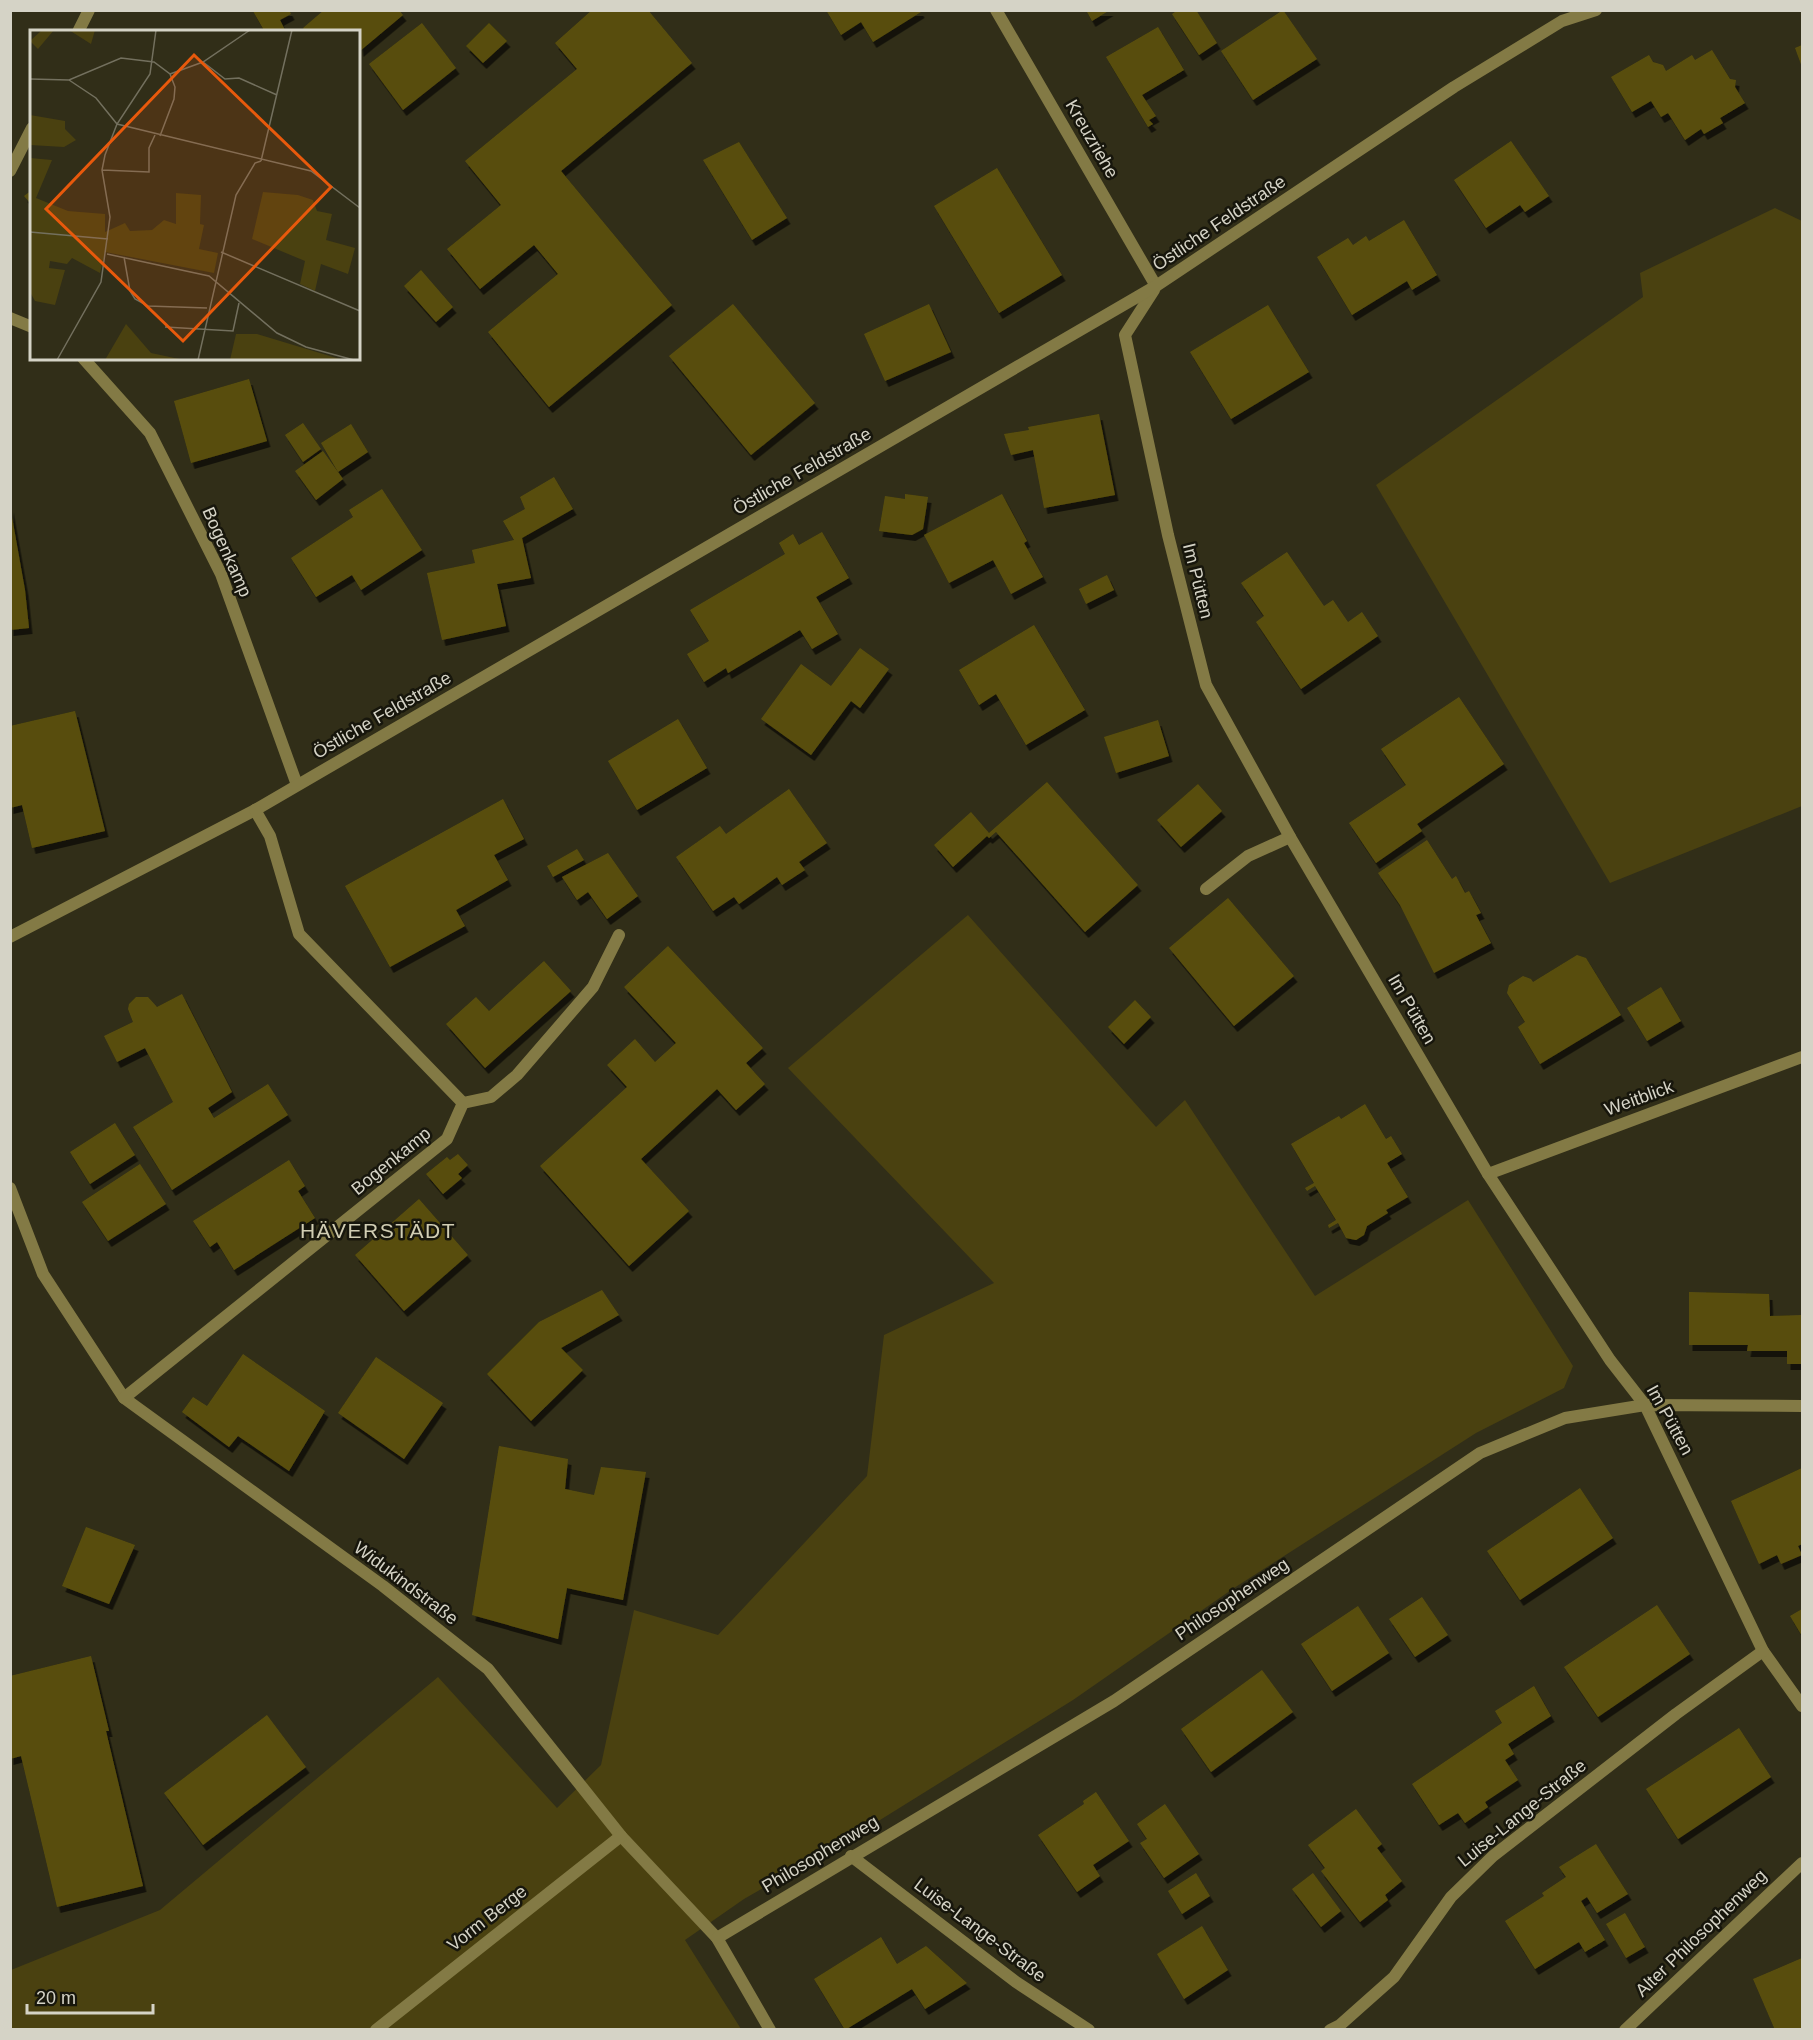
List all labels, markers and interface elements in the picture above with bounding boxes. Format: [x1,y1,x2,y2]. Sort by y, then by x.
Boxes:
inset map [30,30,360,360]
street label: Kreuzriehe [1062,96,1122,182]
street label: Östliche Feldstraße [1149,171,1289,275]
street label: Östliche Feldstraße [729,423,875,519]
street label: Bogenkamp [198,504,256,600]
street label: Im Pütten [1179,541,1217,621]
street label: Östliche Feldstraße [309,667,455,763]
street label: Im Pütten [1384,971,1440,1047]
street label: Weitblick [1602,1076,1677,1120]
street label: Bogenkamp [347,1123,435,1199]
district label: HÄVERSTÄDT [300,1219,456,1242]
street label: Im Pütten [1643,1381,1697,1459]
street label: Widukindstraße [350,1537,462,1629]
street label: Philosophenweg [1172,1554,1292,1644]
street label: Luise-Lange-Straße [1454,1755,1590,1871]
street label: Philosophenweg [758,1811,882,1897]
street label: Alter Philosophenweg [1631,1865,1771,2001]
street label: Luise-Lange-Straße [910,1874,1050,1986]
street label: Vorm Berge [443,1881,531,1955]
scale bar [27,1977,153,2015]
text: 20 m [36,1988,76,2008]

